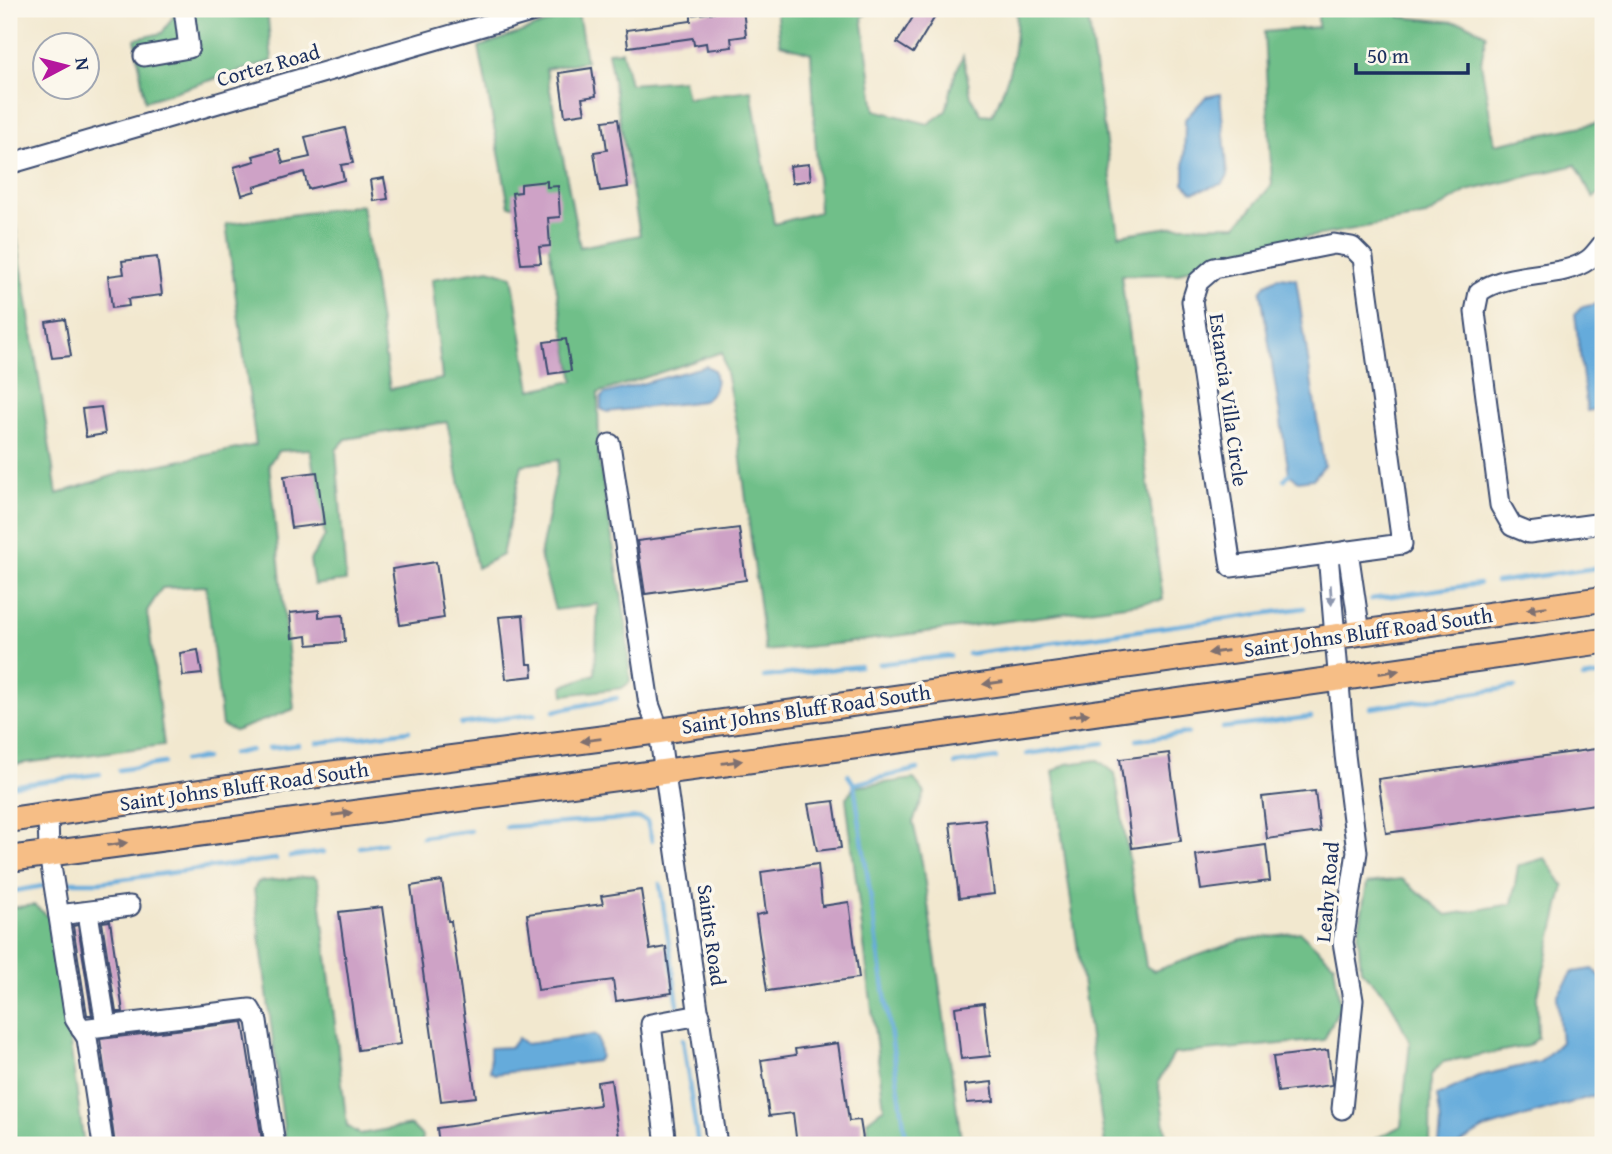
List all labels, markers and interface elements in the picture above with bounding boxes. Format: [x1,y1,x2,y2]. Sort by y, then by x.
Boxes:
north arrow [32,32,102,102]
scale bar [1356,32,1468,76]
street label: Cortez Road [213,35,324,94]
text: 50 m [1367,40,1409,71]
text: N [68,56,98,72]
street label: Estancia Villa Circle [1202,312,1256,489]
one-way arrow [1326,584,1337,606]
street label: Saint Johns Bluff Road South [1241,599,1495,665]
one-way arrow [1526,603,1548,614]
one-way arrow [1207,647,1229,658]
one-way arrow [1378,666,1400,677]
street label: Saint Johns Bluff Road South [679,676,933,742]
one-way arrow [981,677,1003,688]
one-way arrow [1068,709,1090,720]
one-way arrow [580,734,602,745]
street label: Saint Johns Bluff Road South [117,753,371,819]
one-way arrow [721,757,743,768]
one-way arrow [331,808,353,819]
one-way arrow [106,838,128,849]
street label: Leahy Road [1307,840,1347,944]
street label: Saints Road [690,882,735,989]

